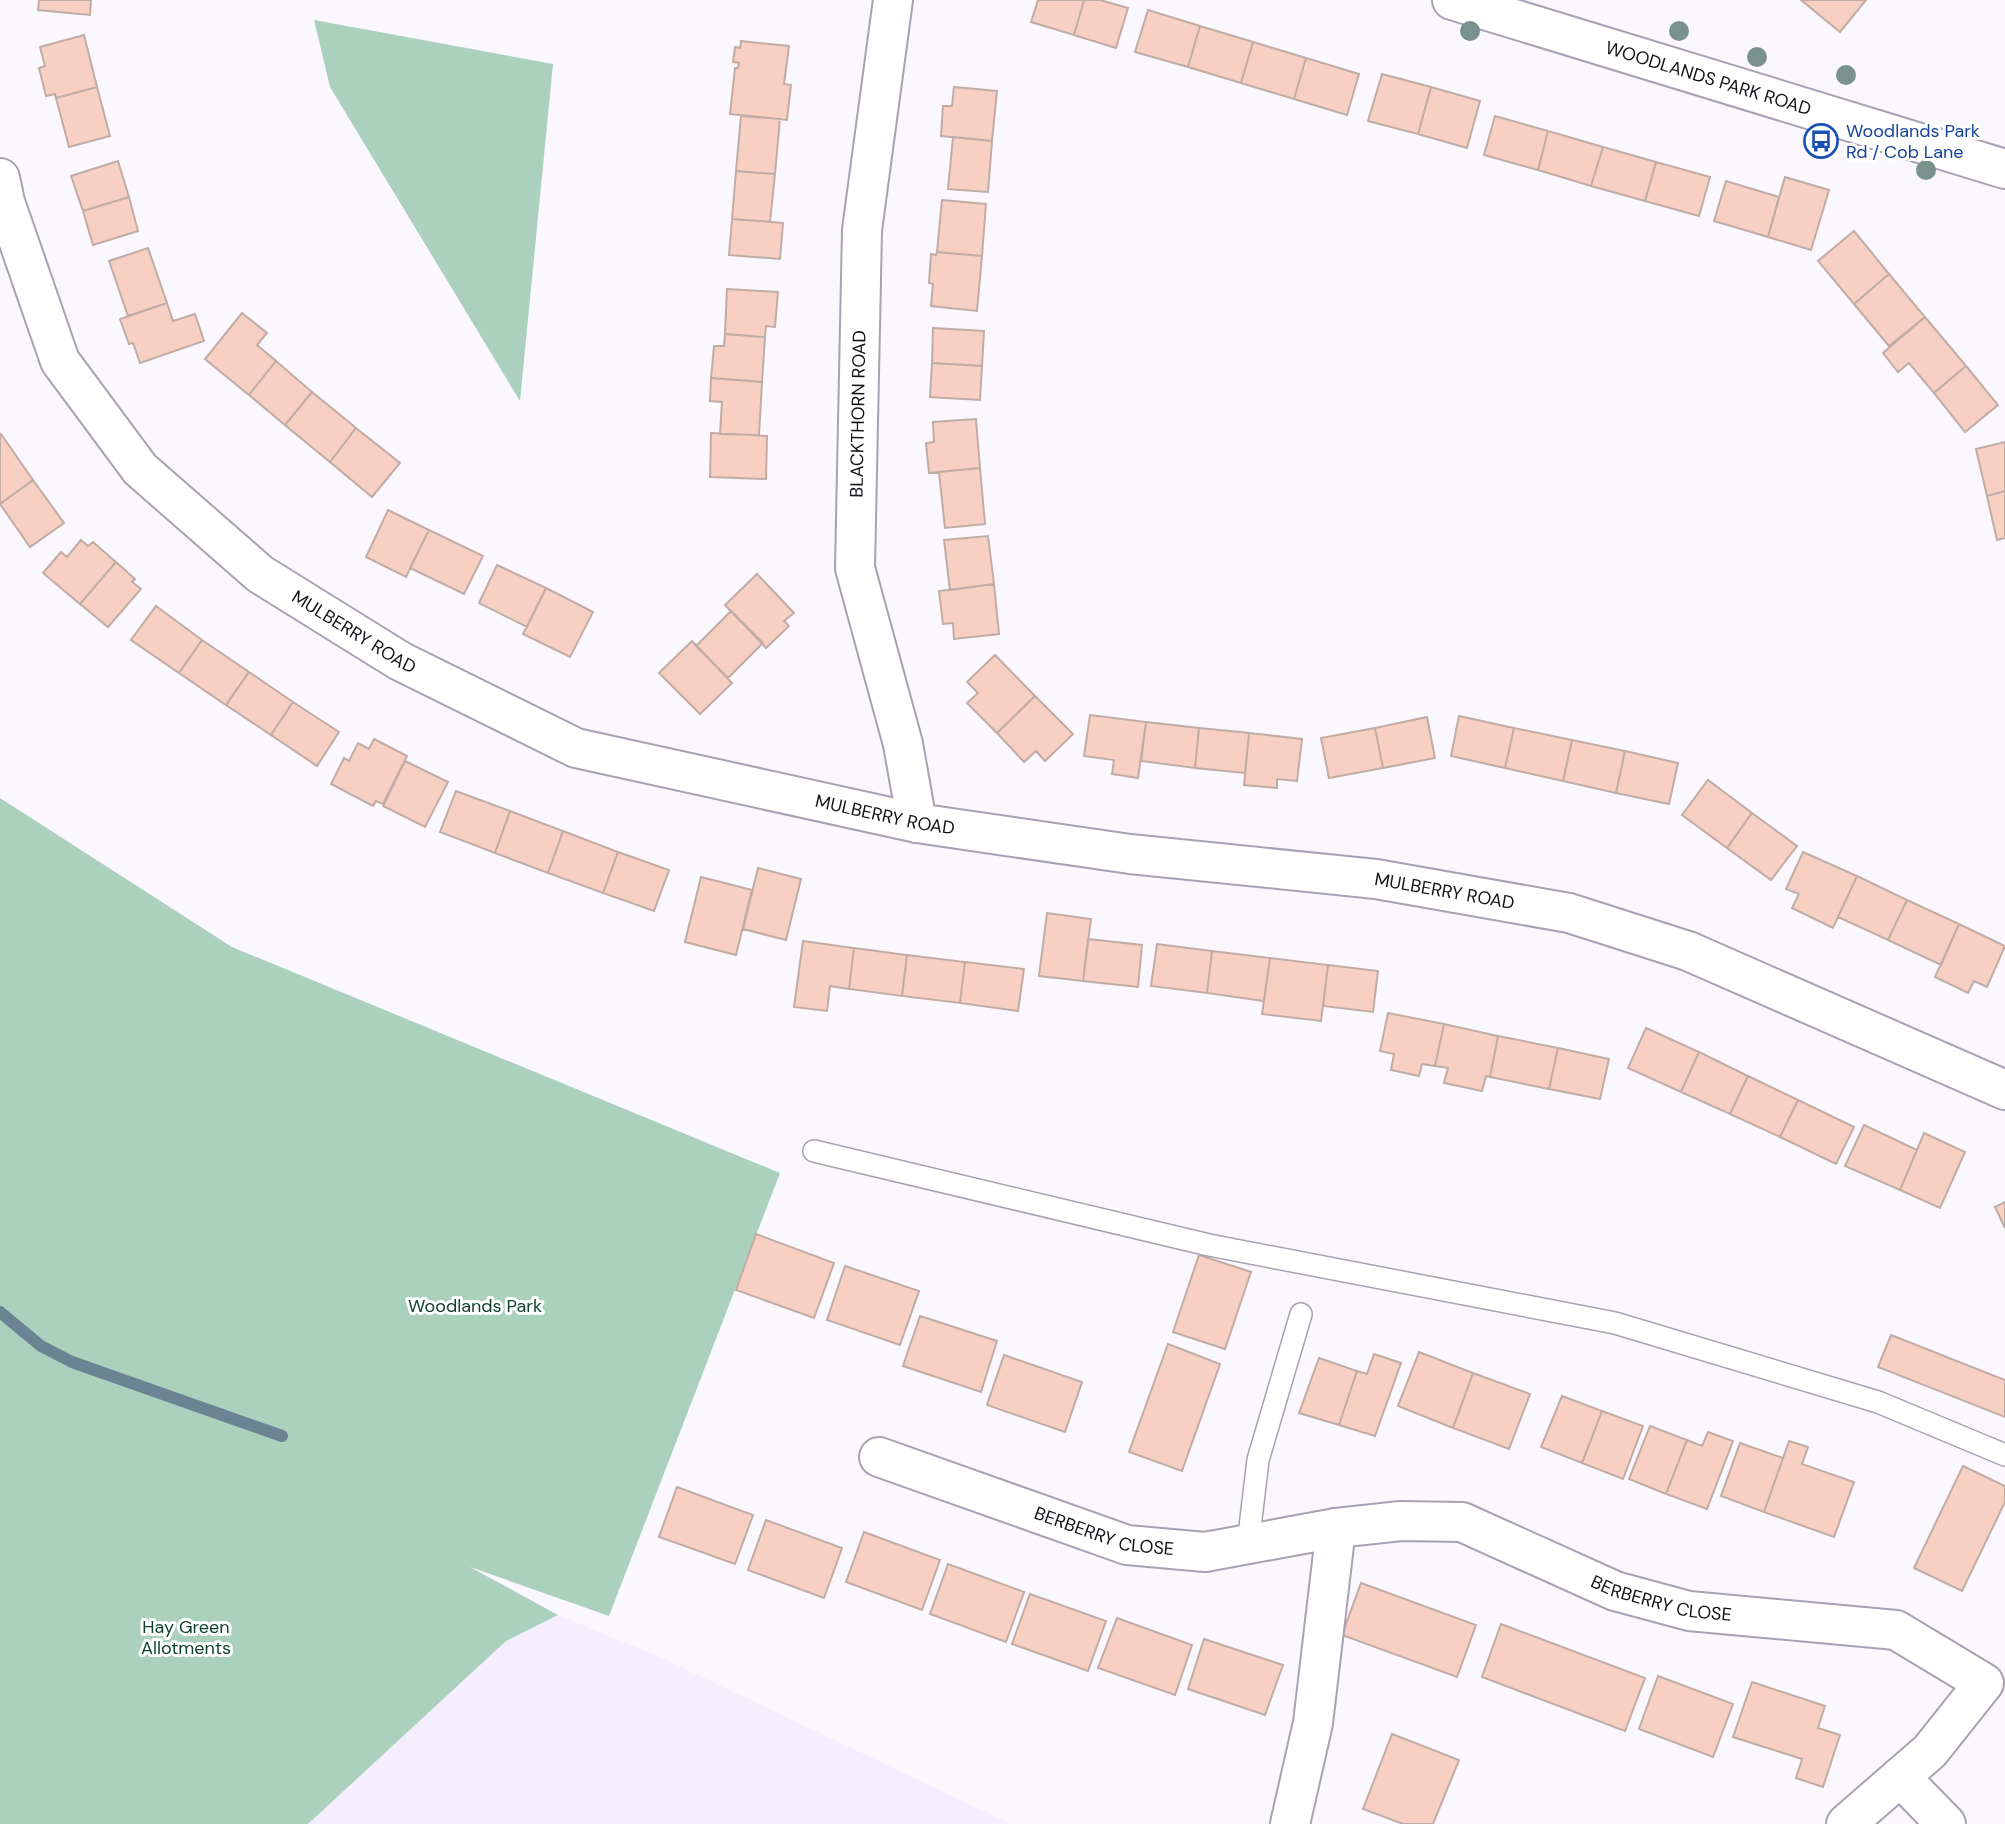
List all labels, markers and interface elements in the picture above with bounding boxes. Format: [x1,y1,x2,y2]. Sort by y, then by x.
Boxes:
street label: WOODLANDS PARK ROAD [1603,36,1814,121]
place label: Woodlands Park Rd / Cob Lane [1846,119,1980,164]
bus stop icon: Woodlands Park Rd / Cob Lane [1802,122,1840,160]
street label: BLACKTHORN ROAD [845,330,871,498]
street label: MULBERRY ROAD [287,585,420,679]
street label: MULBERRY ROAD [813,789,956,840]
street label: MULBERRY ROAD [1373,867,1516,915]
park label: Woodlands Park [408,1294,542,1318]
street label: BERBERRY CLOSE [1031,1501,1175,1561]
street label: BERBERRY CLOSE [1587,1570,1733,1627]
park label: Hay Green Allotments [141,1615,231,1660]

